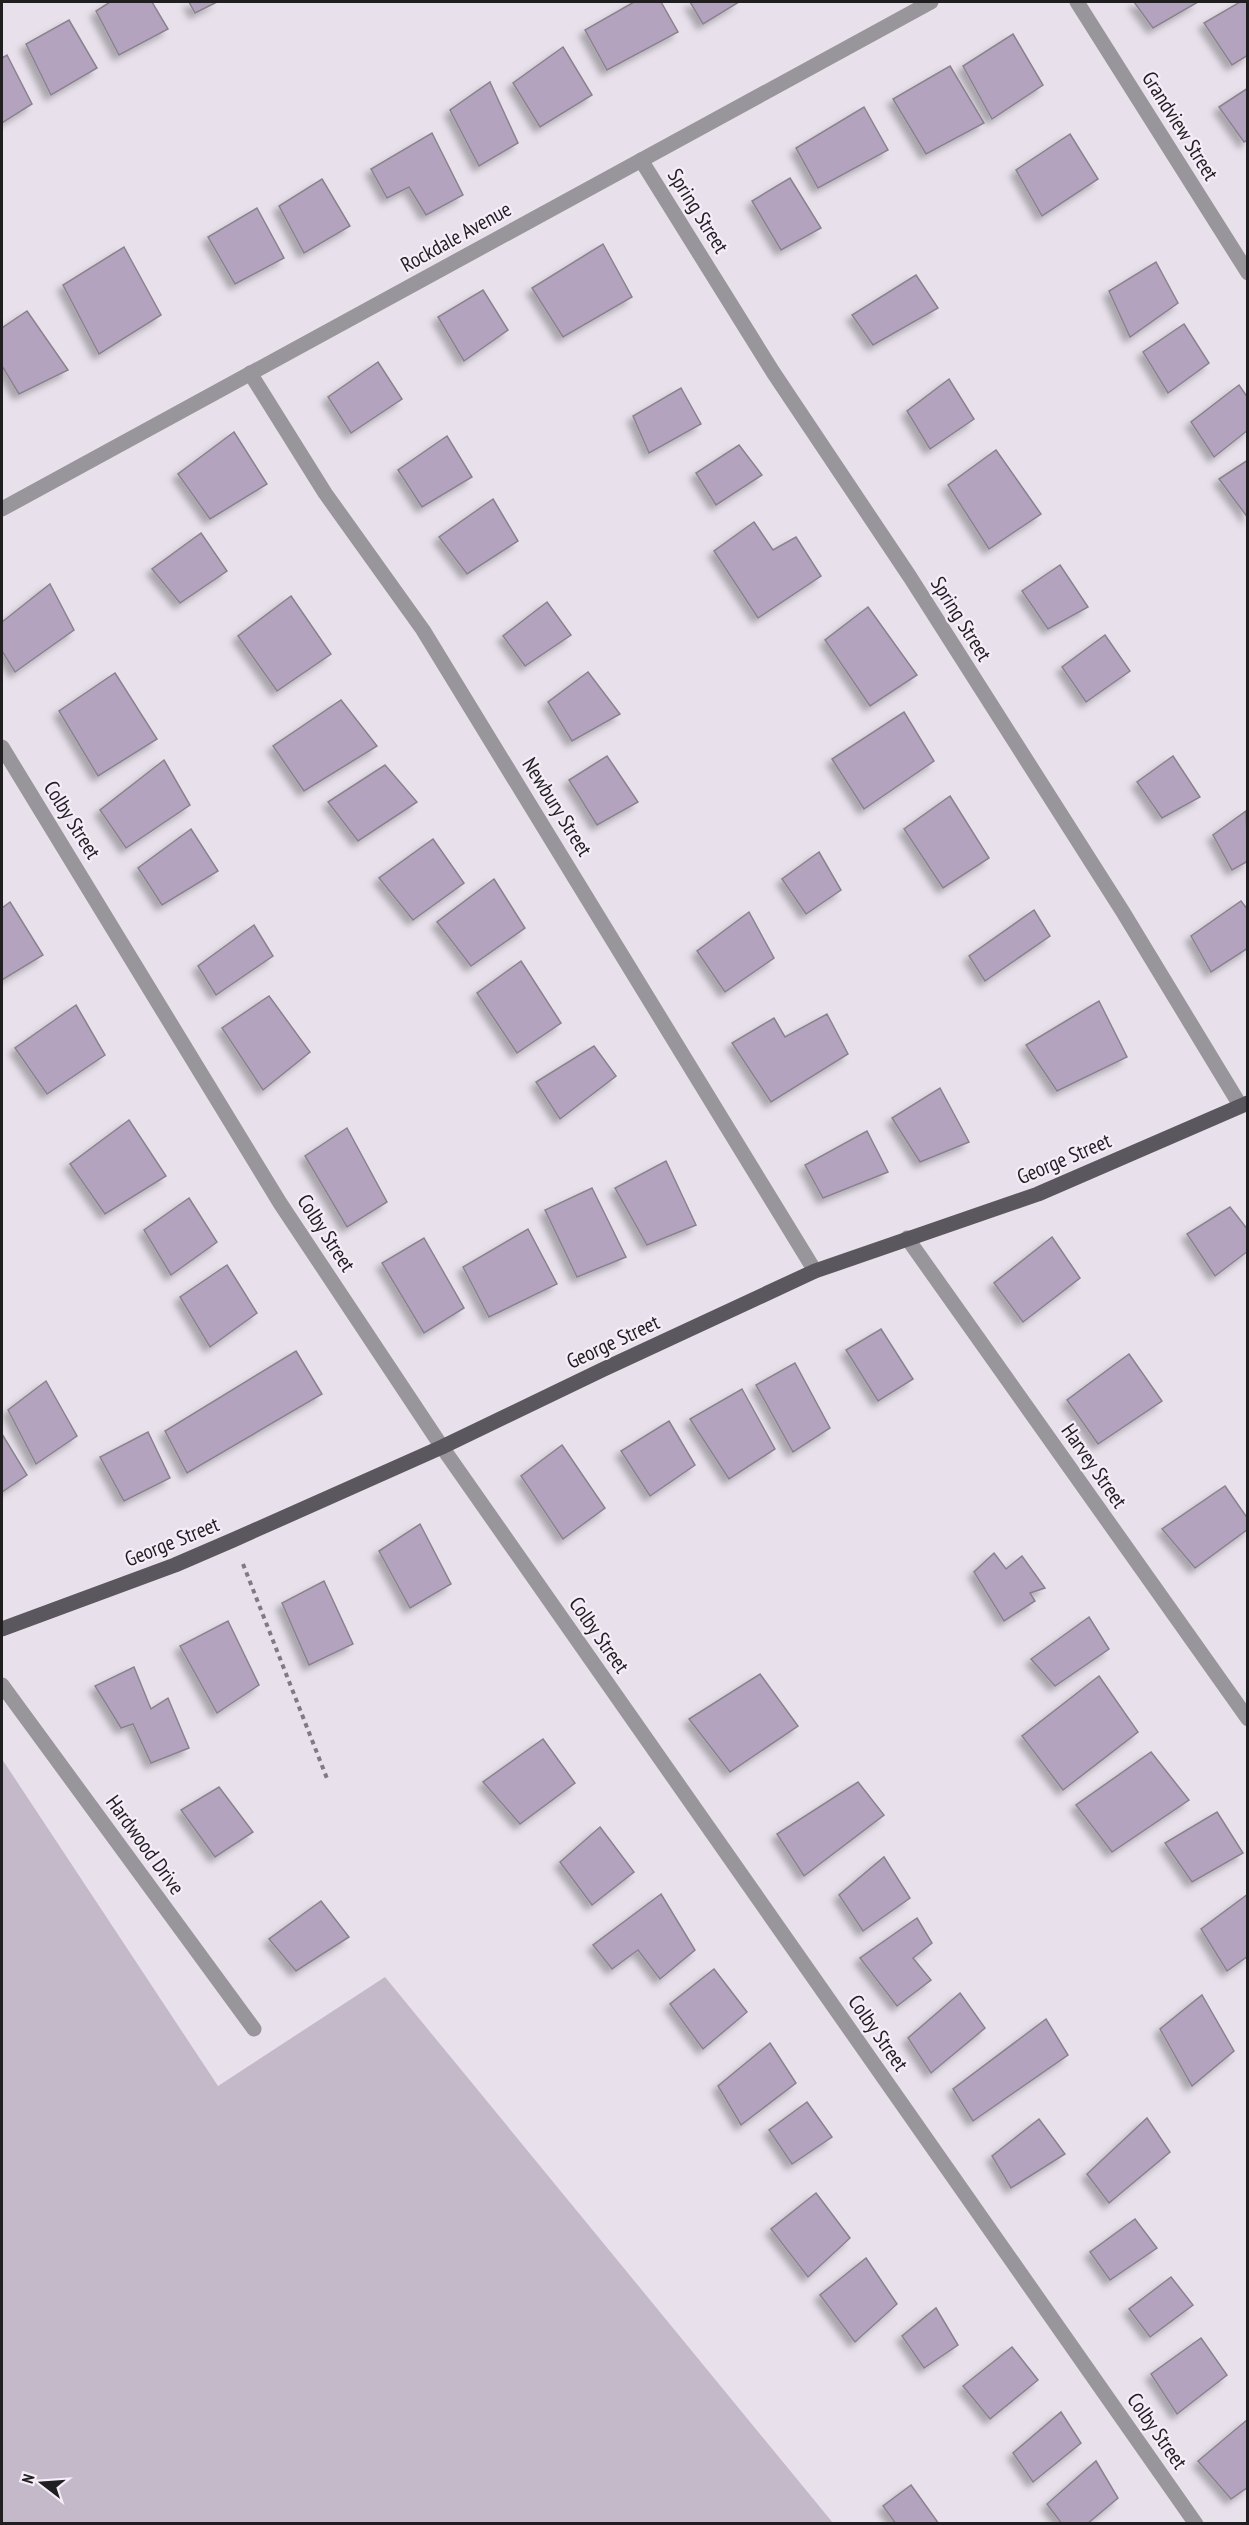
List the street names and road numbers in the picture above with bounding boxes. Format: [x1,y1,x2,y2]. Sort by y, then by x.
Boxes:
street label: Grandview Street [1136,66,1225,186]
street label: Spring Street [662,163,735,258]
street label: Rockdale Avenue [396,195,516,278]
street label: Spring Street [925,571,998,666]
street label: Newbury Street [516,752,599,861]
street label: Colby Street [38,776,107,864]
street label: George Street [1013,1127,1115,1190]
street label: Colby Street [291,1189,362,1277]
street label: George Street [562,1308,664,1375]
street label: Harvey Street [1056,1418,1133,1513]
street label: George Street [121,1510,223,1573]
street label: Colby Street [563,1591,636,1678]
street label: Hardwood Drive [100,1790,191,1900]
street label: Colby Street [842,1989,915,2076]
street label: Colby Street [1121,2387,1194,2474]

